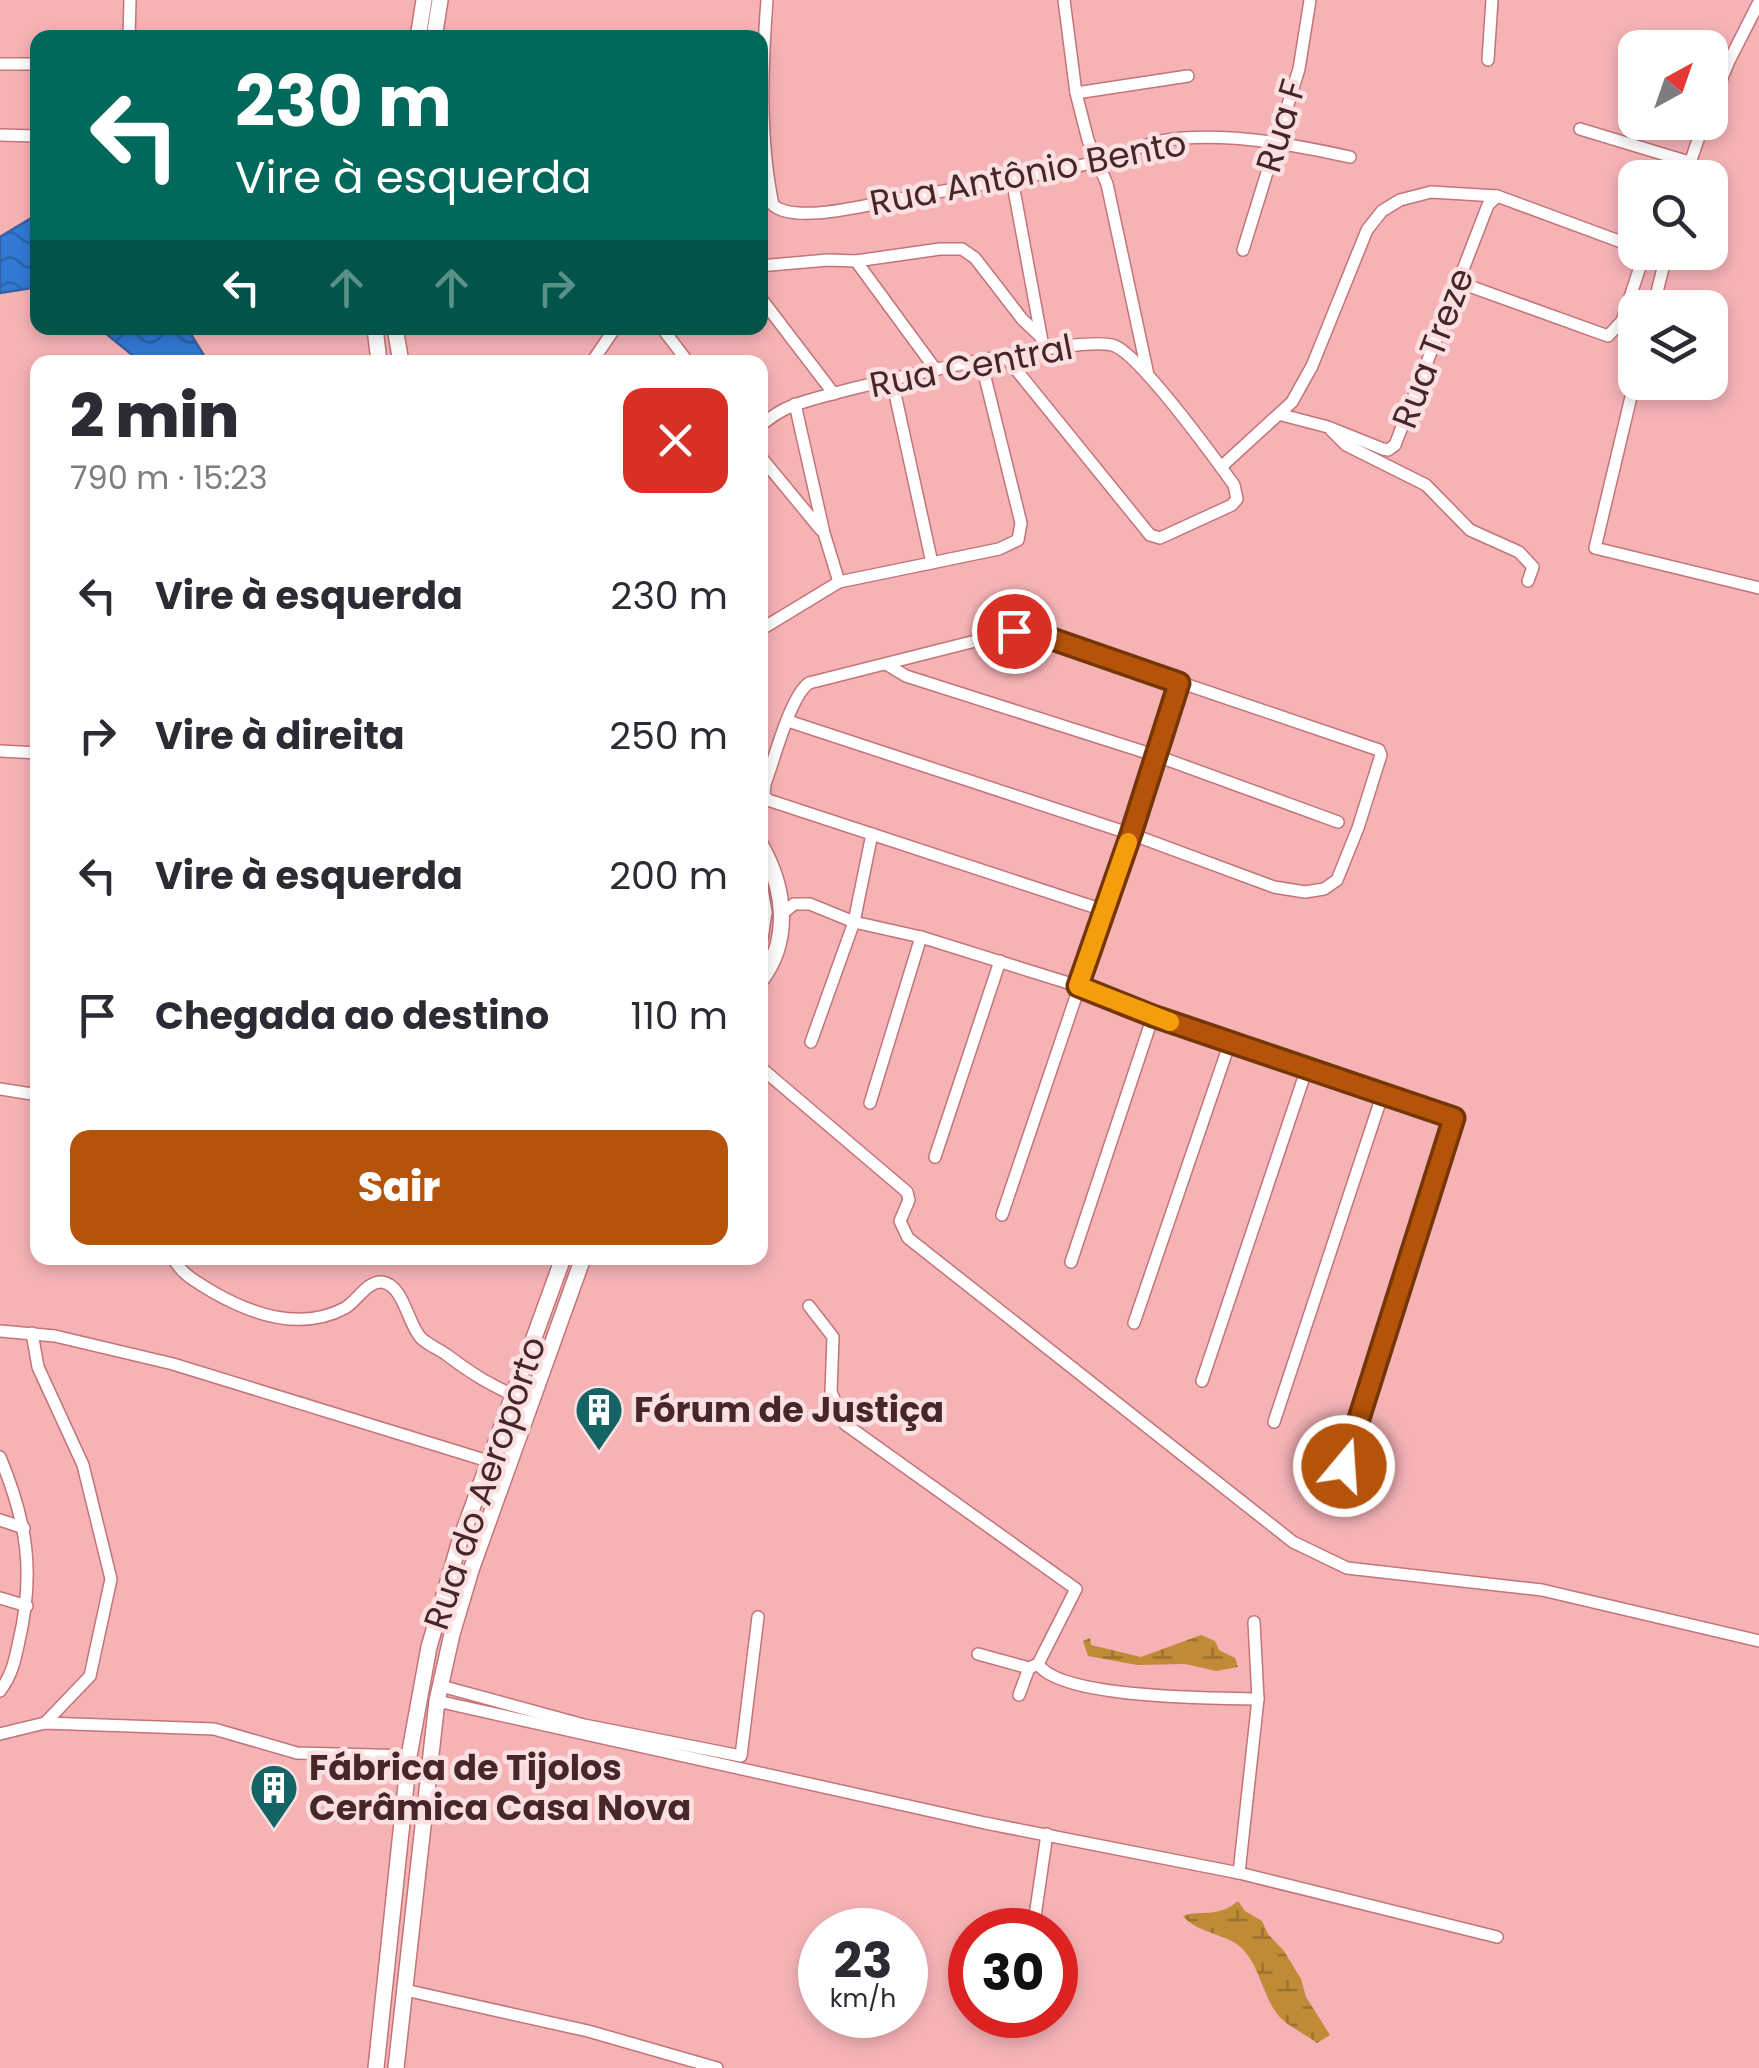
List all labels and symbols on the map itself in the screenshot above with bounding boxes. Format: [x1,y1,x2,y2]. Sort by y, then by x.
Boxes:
north arrow [1618,30,1728,140]
street label: Rua F [1243,74,1318,178]
street label: Rua Antônio Bento [866,118,1190,227]
street label: Rua Treze [1380,261,1486,435]
street label: Rua Central [865,322,1077,409]
pin [972,589,1057,674]
street label: Rua do Aeroporto [411,1330,558,1636]
building icon: Fórum de Justiça [573,1384,625,1452]
place label: Fórum de Justiça [634,1385,944,1434]
position arrow [1292,1414,1396,1518]
place label: Fábrica de Tijolos Cerâmica Casa Nova [309,1743,691,1832]
building icon: Fábrica de Tijolos Cerâmica Casa Nova [248,1762,300,1830]
speed limit sign: 30 [948,1908,1078,2038]

